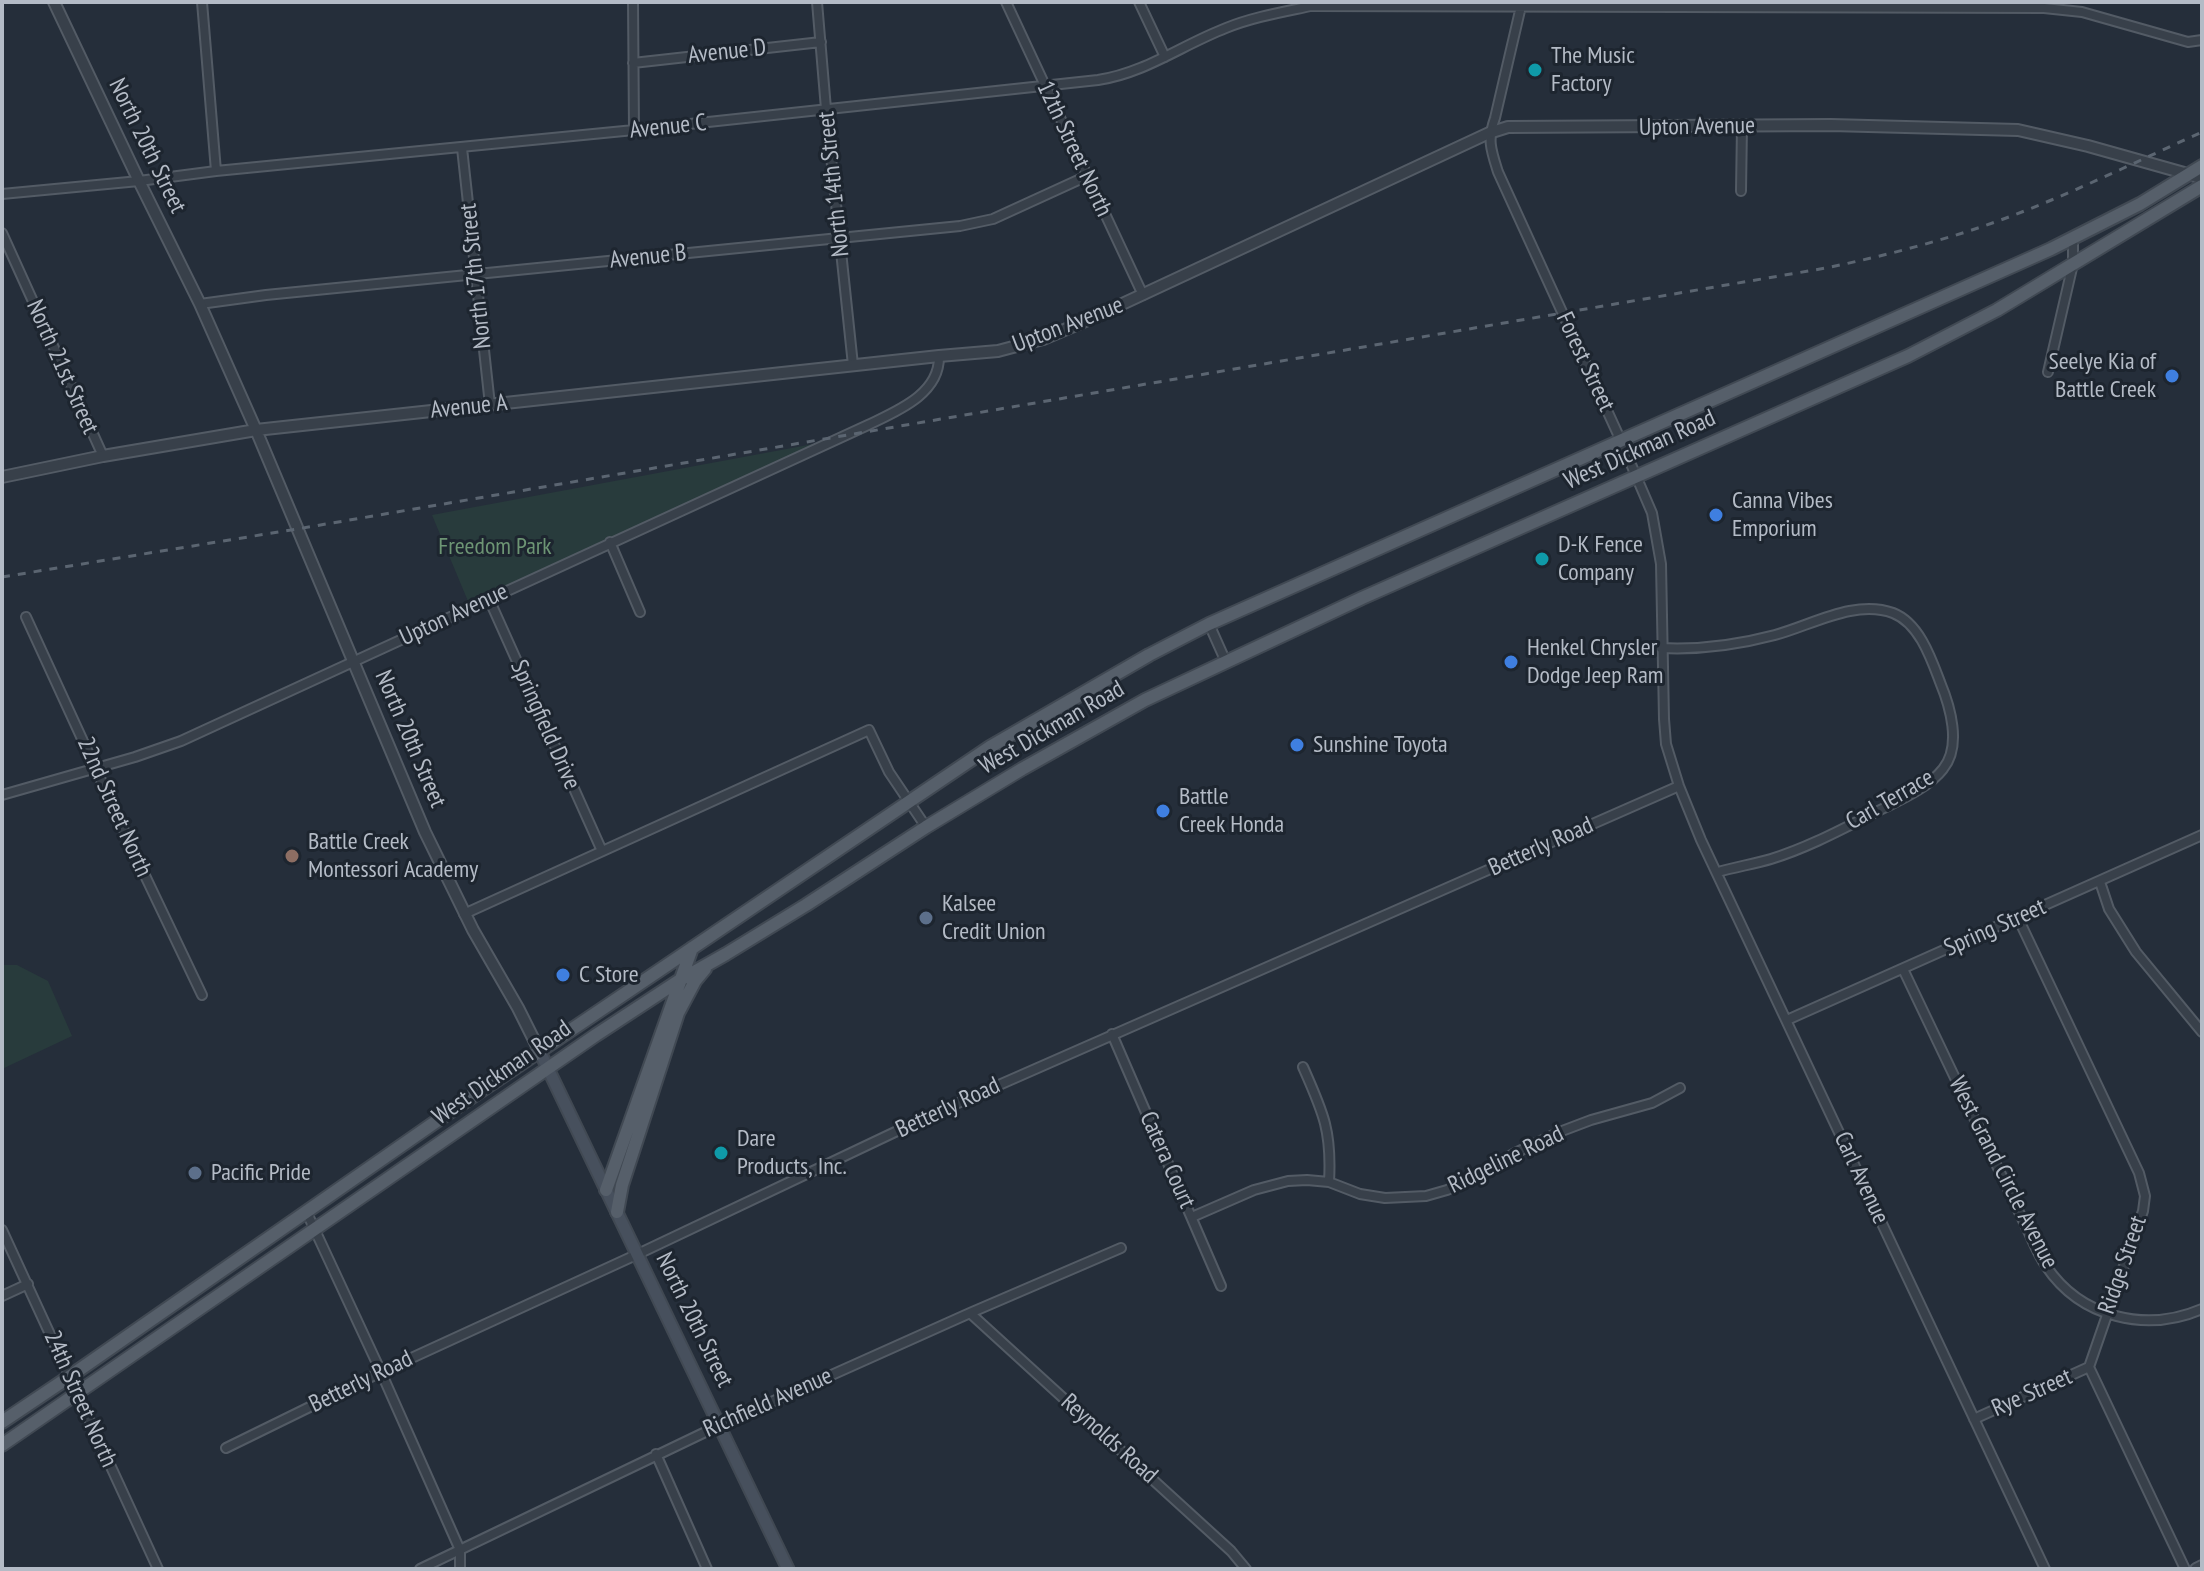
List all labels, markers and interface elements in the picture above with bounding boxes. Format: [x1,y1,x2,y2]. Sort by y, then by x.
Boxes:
street label: Avenue D [687,34,767,70]
place label: The Music Factory [1551,42,1635,98]
marker: The Music Factory [1526,61,1544,79]
street label: North 20th Street [102,74,192,218]
street label: 12th Street North [1030,77,1118,221]
street label: Avenue C [628,109,708,145]
street label: North 14th Street [812,110,856,258]
street label: Upton Avenue [1639,112,1755,142]
street label: North 17th Street [454,202,498,350]
street label: Avenue B [608,239,688,275]
street label: Upton Avenue [1009,291,1127,359]
street label: North 21st Street [20,295,104,439]
street label: Forest Street [1549,308,1621,416]
place label: Seelye Kia of Battle Creek [2048,348,2156,404]
marker: Seelye Kia of Battle Creek [2163,367,2181,385]
street label: Avenue A [429,389,509,425]
street label: West Dickman Road [1560,404,1720,496]
place label: Canna Vibes Emporium [1732,487,1833,543]
marker: Canna Vibes Emporium [1707,506,1725,524]
place label: D-K Fence Company [1558,531,1643,587]
park label: Freedom Park [438,533,552,561]
marker: D-K Fence Company [1533,550,1551,568]
street label: Upton Avenue [395,577,513,653]
place label: Henkel Chrysler Dodge Jeep Ram [1527,634,1663,690]
marker: Henkel Chrysler Dodge Jeep Ram [1502,653,1520,671]
street label: Springfield Drive [504,656,586,794]
street label: North 20th Street [368,666,452,812]
street label: West Dickman Road [974,675,1130,781]
place label: Sunshine Toyota [1313,731,1448,759]
street label: 22nd Street North [70,733,158,881]
marker: Sunshine Toyota [1288,736,1306,754]
street label: Carl Terrace [1841,763,1939,837]
place label: Battle Creek Honda [1179,783,1284,839]
marker: Battle Creek Honda [1154,802,1172,820]
street label: Betterly Road [1484,811,1598,883]
place label: Battle Creek Montessori Academy [308,828,478,884]
marker: Battle Creek Montessori Academy [283,847,301,865]
place label: Kalsee Credit Union [942,890,1046,946]
street label: Spring Street [1940,893,2050,963]
marker: Kalsee Credit Union [917,909,935,927]
place label: C Store [579,961,639,989]
marker: C Store [554,966,572,984]
street label: West Dickman Road [427,1015,577,1131]
street label: Betterly Road [891,1071,1005,1145]
street label: West Grand Circle Avenue [1942,1072,2064,1274]
street label: Catera Court [1133,1107,1201,1213]
street label: Ridgeline Road [1444,1120,1568,1200]
place label: Dare Products, Inc. [737,1125,847,1181]
street label: Carl Avenue [1827,1127,1895,1229]
marker: Dare Products, Inc. [712,1144,730,1162]
place label: Pacific Pride [211,1159,311,1187]
marker: Pacific Pride [186,1164,204,1182]
street label: Ridge Street [2093,1212,2153,1318]
street label: North 20th Street [649,1248,739,1392]
street label: 24th Street North [37,1326,123,1472]
street label: Betterly Road [305,1345,417,1419]
street label: Richfield Avenue [699,1362,837,1444]
street label: Rye Street [1987,1363,2077,1423]
street label: Reynolds Road [1055,1388,1163,1490]

